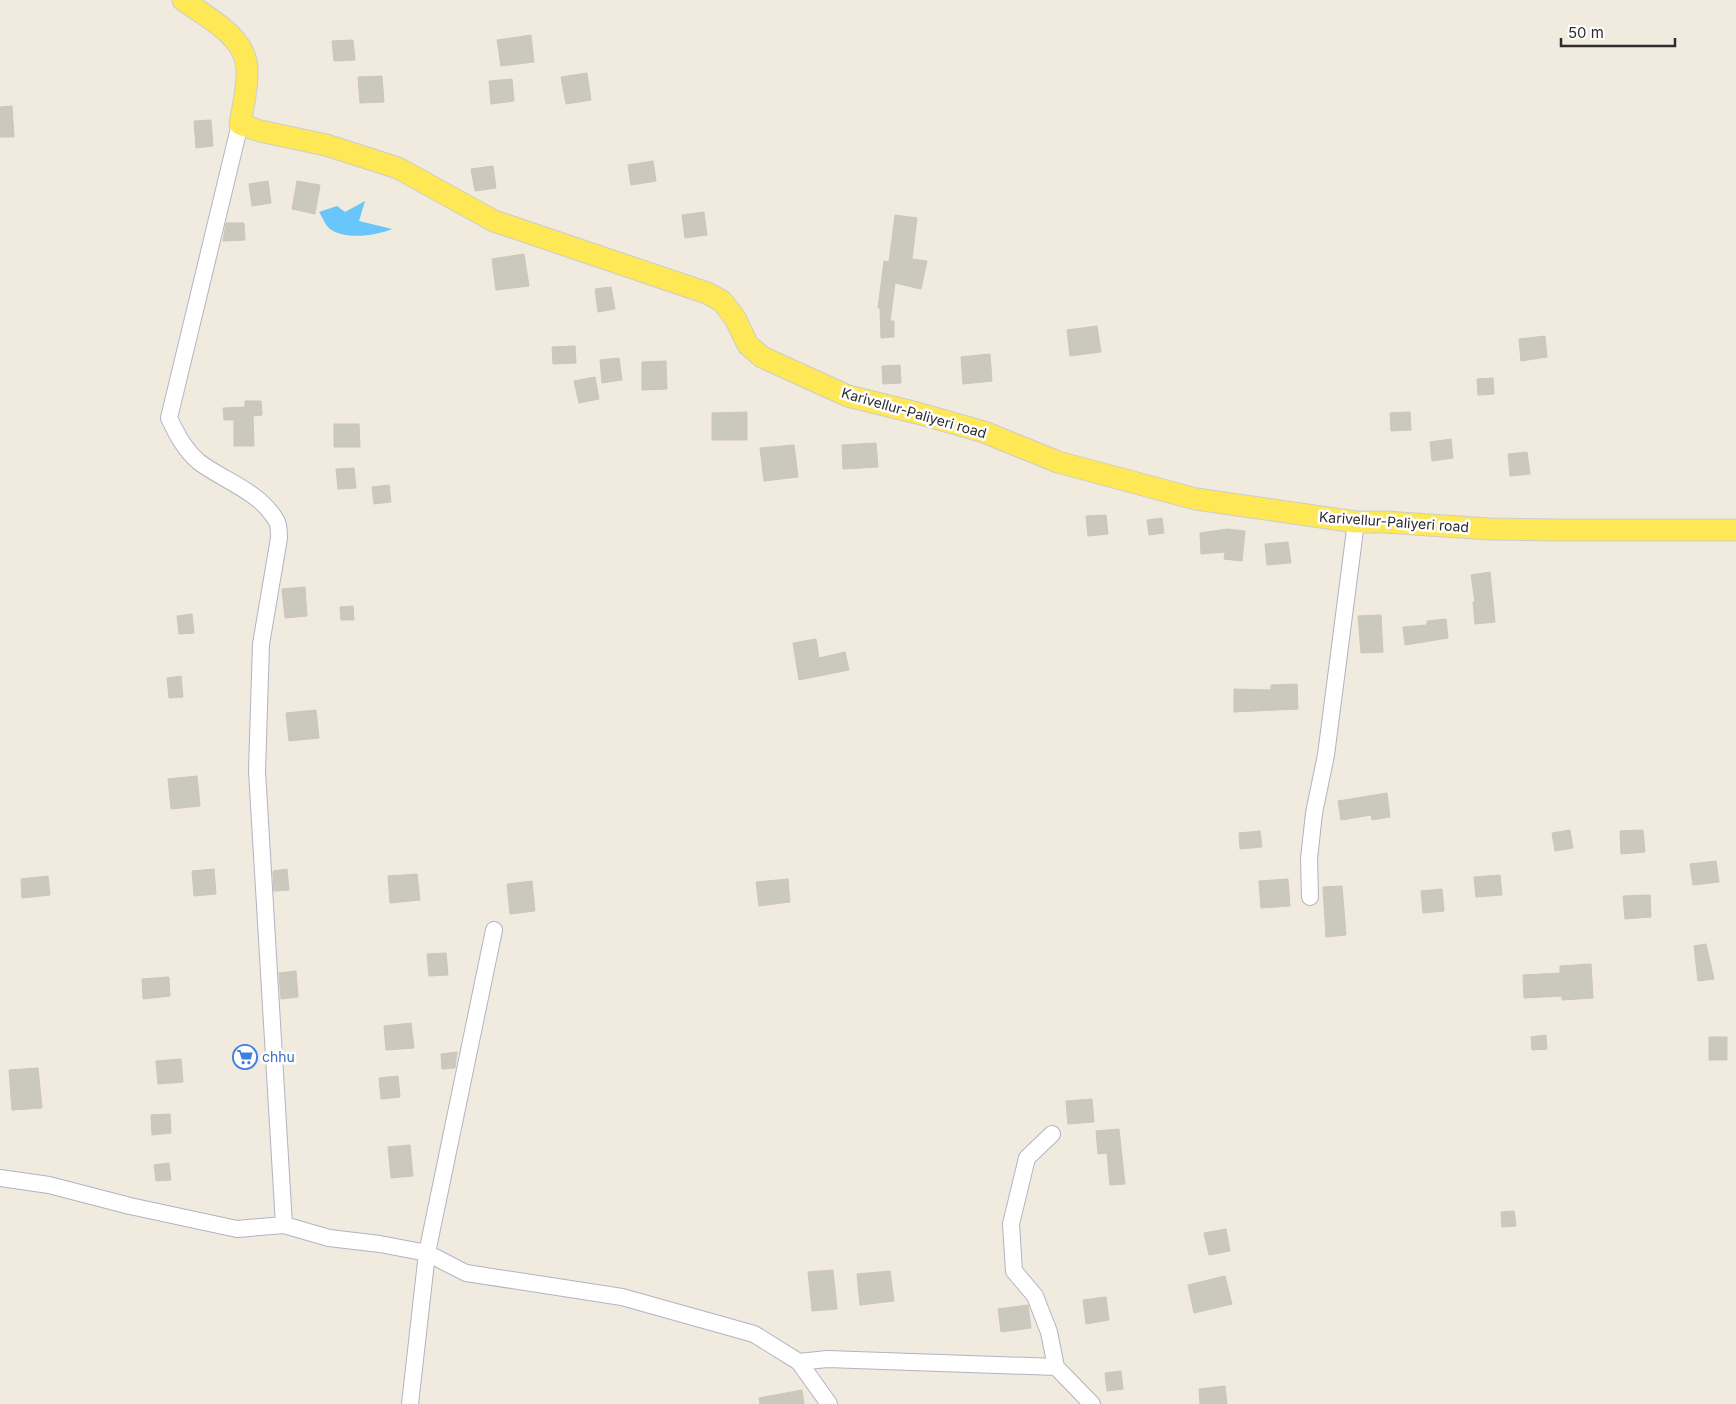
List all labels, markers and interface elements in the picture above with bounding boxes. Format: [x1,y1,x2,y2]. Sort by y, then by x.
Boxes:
scale bar [1561,15,1675,47]
text: 50 m [1568,23,1604,42]
street label: Karivellur-Paliyeri road [840,384,989,441]
street label: Karivellur-Paliyeri road [1318,508,1470,535]
supermarket icon: chhu [232,1044,258,1070]
place label: chhu [262,1048,295,1065]

